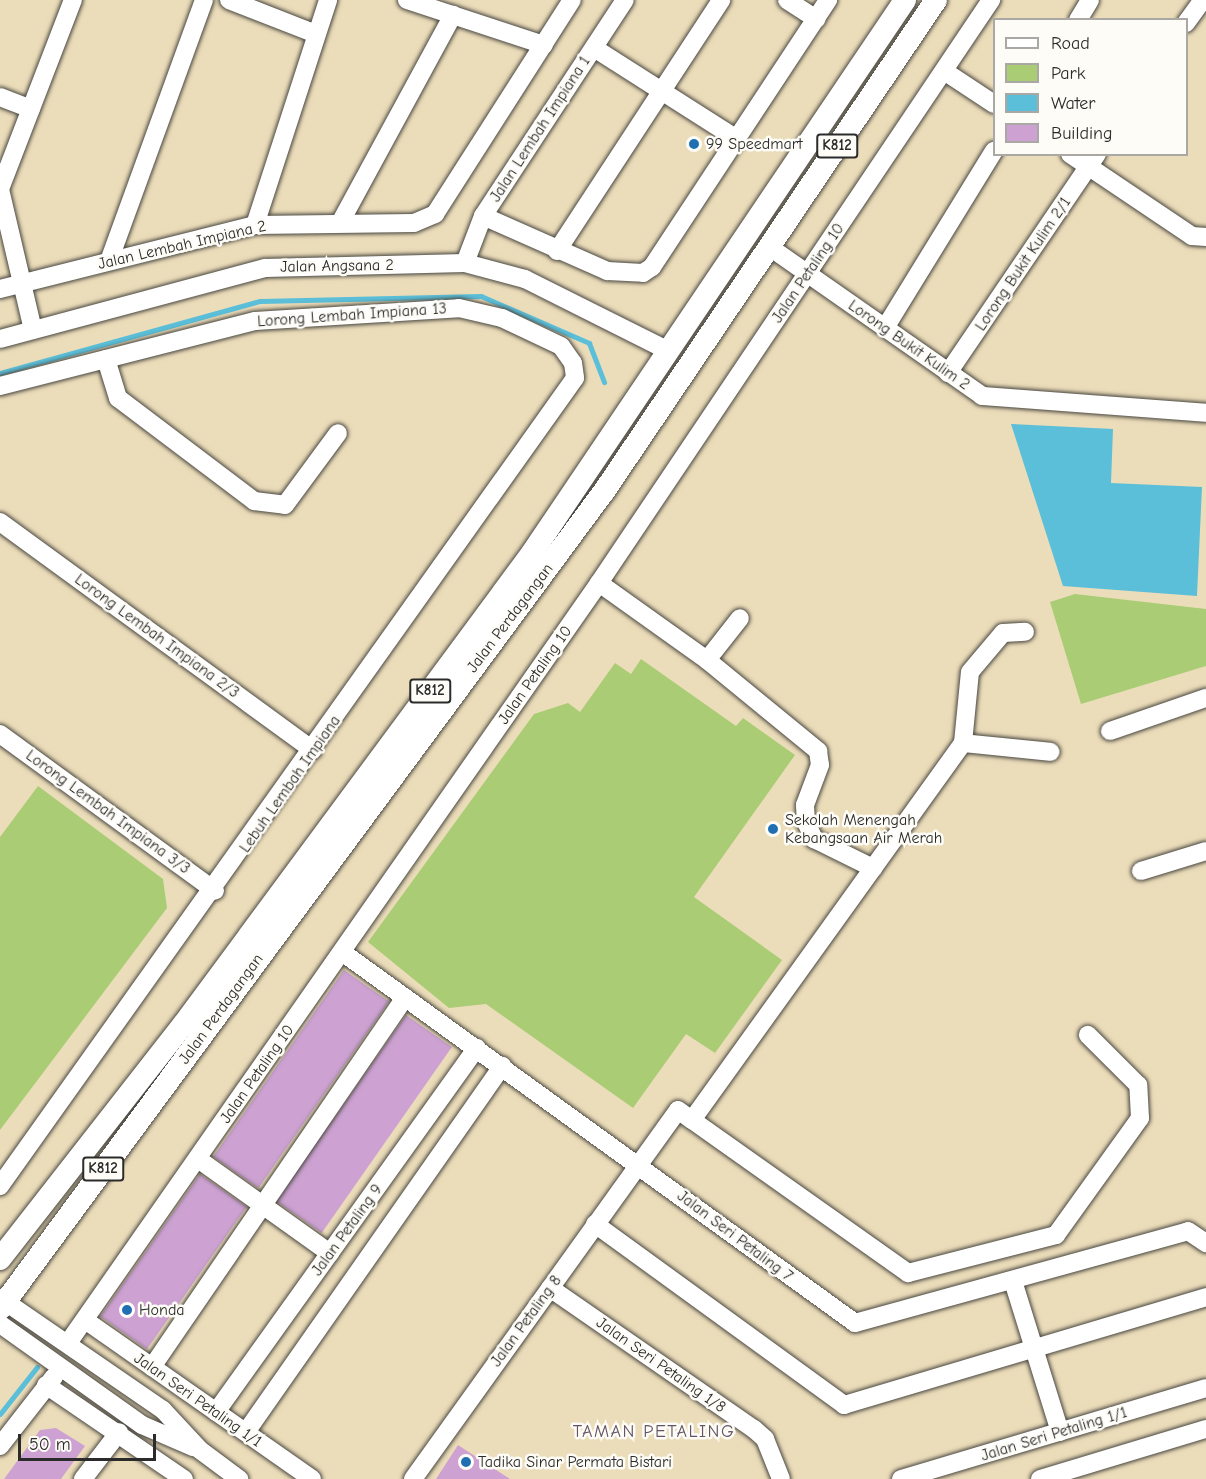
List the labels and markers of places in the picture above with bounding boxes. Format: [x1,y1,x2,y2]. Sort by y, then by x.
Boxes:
place label: 99 Speedmart [706,134,803,154]
marker: 99 Speedmart [687,137,701,151]
place label: Sekolah Menengah Kebangsaan Air Merah [785,810,942,848]
marker: Sekolah Menengah Kebangsaan Air Merah [766,822,780,836]
place label: Honda [139,1300,185,1320]
marker: Honda [120,1303,134,1317]
place label: Tadika Sinar Permata Bistari [478,1452,672,1472]
marker: Tadika Sinar Permata Bistari [459,1455,473,1469]

